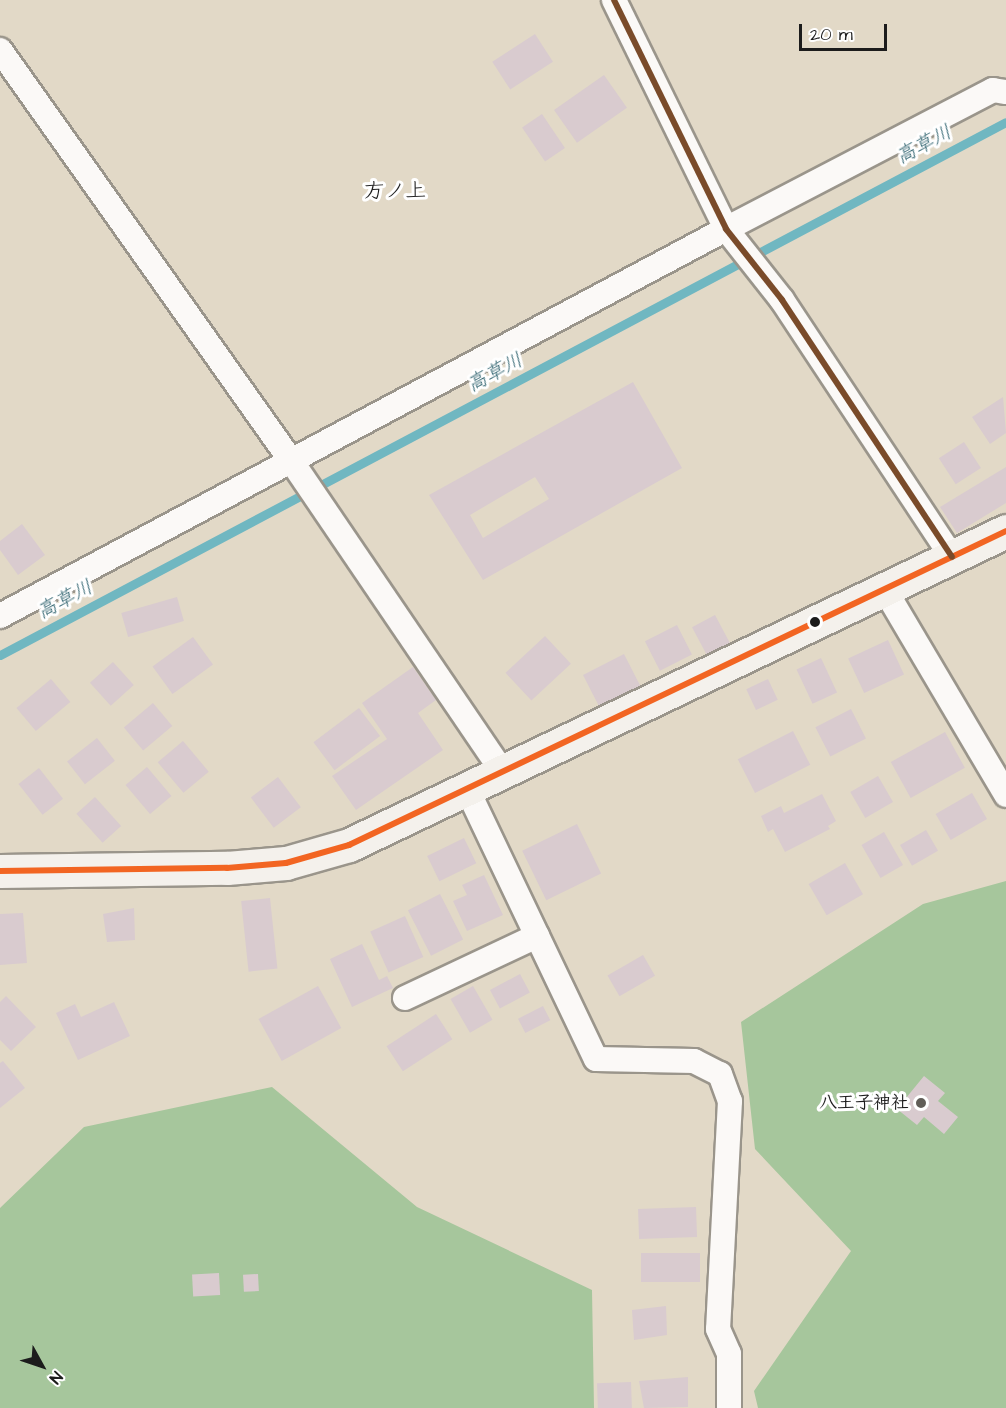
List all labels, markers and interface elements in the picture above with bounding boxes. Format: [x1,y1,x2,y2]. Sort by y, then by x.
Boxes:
scale bar [802,12,890,50]
text: 20 m [810,22,853,47]
water label: 高草川 [892,120,956,170]
district label: 方ノ上 [364,178,426,204]
water label: 高草川 [463,348,527,398]
water label: 高草川 [33,575,97,625]
unlabelled marker [809,616,821,628]
place label: 八王子神社 [819,1092,909,1114]
marker: 八王子神社 [914,1096,928,1110]
north arrow [12,1336,72,1396]
text: N [44,1367,67,1388]

